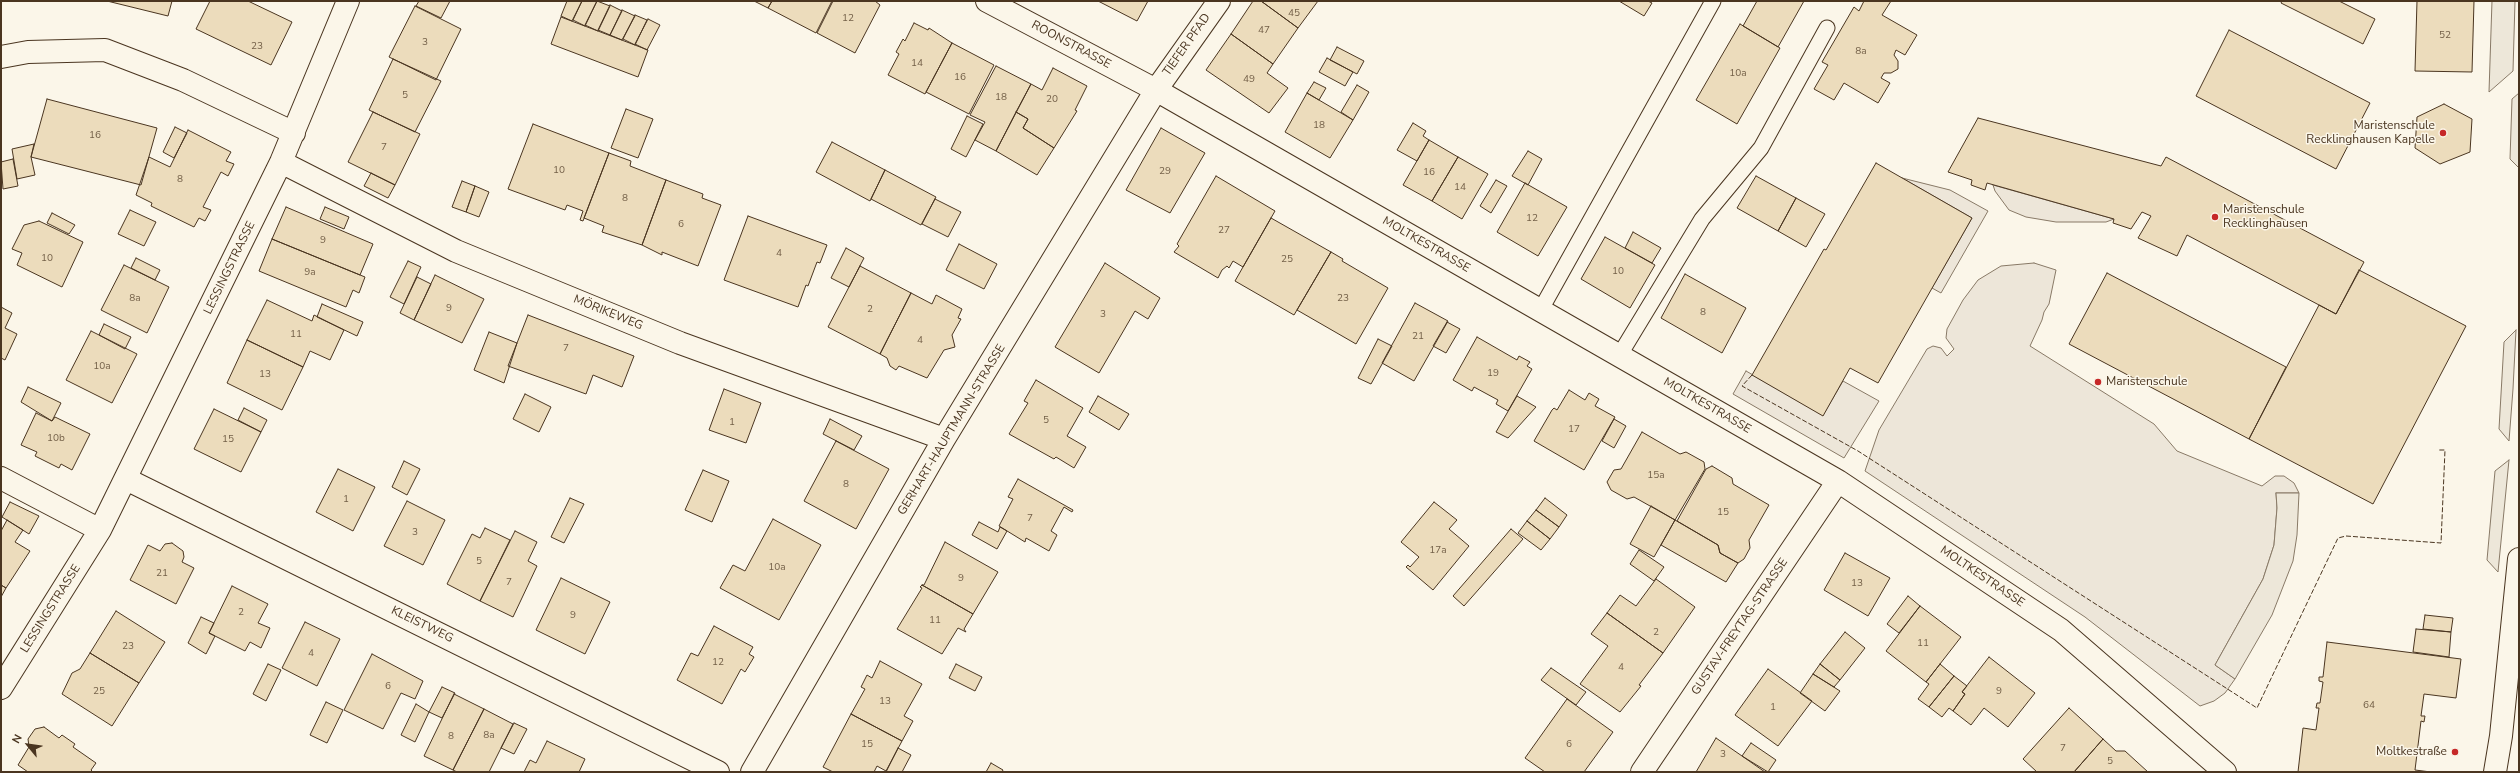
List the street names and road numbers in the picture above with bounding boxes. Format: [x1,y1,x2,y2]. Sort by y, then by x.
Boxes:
street label: TIEFER PFAD [1160,11,1214,79]
street label: ROONSTRASSE [1029,18,1113,72]
street label: MOLTKESTRASSE [1380,214,1472,276]
street label: LESSINGSTRASSE [201,219,259,317]
street label: MÖRIKEWEG [571,292,645,334]
street label: GERHART-HAUPTMANN-STRASSE [895,342,1009,518]
street label: MOLTKESTRASSE [1661,375,1753,437]
street label: MOLTKESTRASSE [1937,543,2027,611]
street label: GUSTAV-FREYTAG-STRASSE [1689,556,1791,698]
street label: LESSINGSTRASSE [18,562,84,656]
street label: KLEISTWEG [388,604,456,646]

